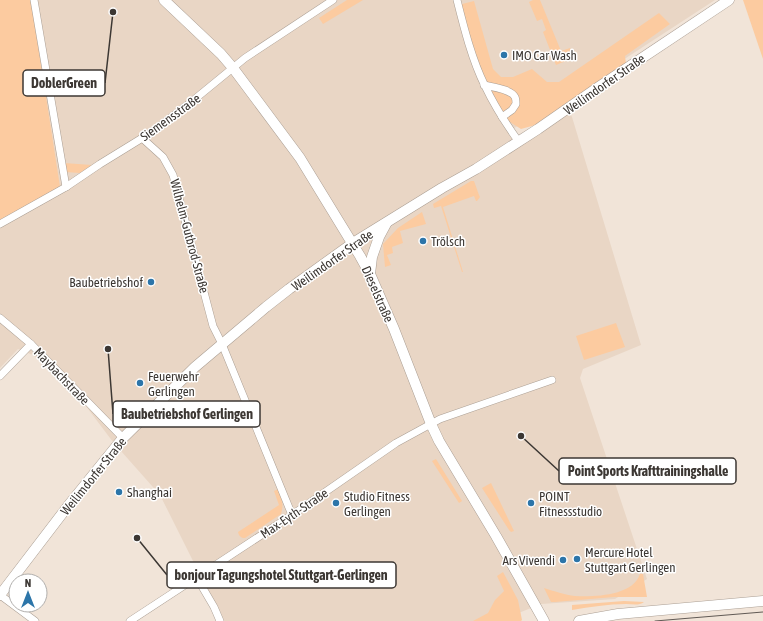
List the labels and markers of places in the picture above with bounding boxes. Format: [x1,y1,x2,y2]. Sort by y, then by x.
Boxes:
place label: IMO Car Wash [512,48,577,63]
marker: IMO Car Wash [499,50,509,60]
callout: DoblerGreen [23,70,105,96]
place label: Trölsch [431,234,465,249]
marker: Trölsch [418,236,428,246]
place label: Baubetriebshof [69,275,143,290]
marker: Baubetriebshof [146,277,156,287]
place label: Feuerwehr Gerlingen [148,369,199,399]
marker: Feuerwehr Gerlingen [135,378,145,388]
callout: Baubetriebshof Gerlingen [113,401,260,427]
callout: Point Sports Krafttrainingshalle [559,458,736,484]
place label: Shanghai [127,485,172,500]
marker: Shanghai [114,487,124,497]
place label: Studio Fitness Gerlingen [344,489,410,519]
place label: POINT Fitnessstudio [539,489,602,519]
marker: Studio Fitness Gerlingen [331,498,341,508]
marker: POINT Fitnessstudio [526,498,536,508]
place label: Mercure Hotel Stuttgart Gerlingen [585,545,675,575]
place label: Ars Vivendi [502,553,555,568]
marker: Mercure Hotel Stuttgart Gerlingen [572,554,582,564]
marker: Ars Vivendi [558,555,568,565]
callout: bonjour Tagungshotel Stuttgart-Gerlingen [167,562,396,588]

